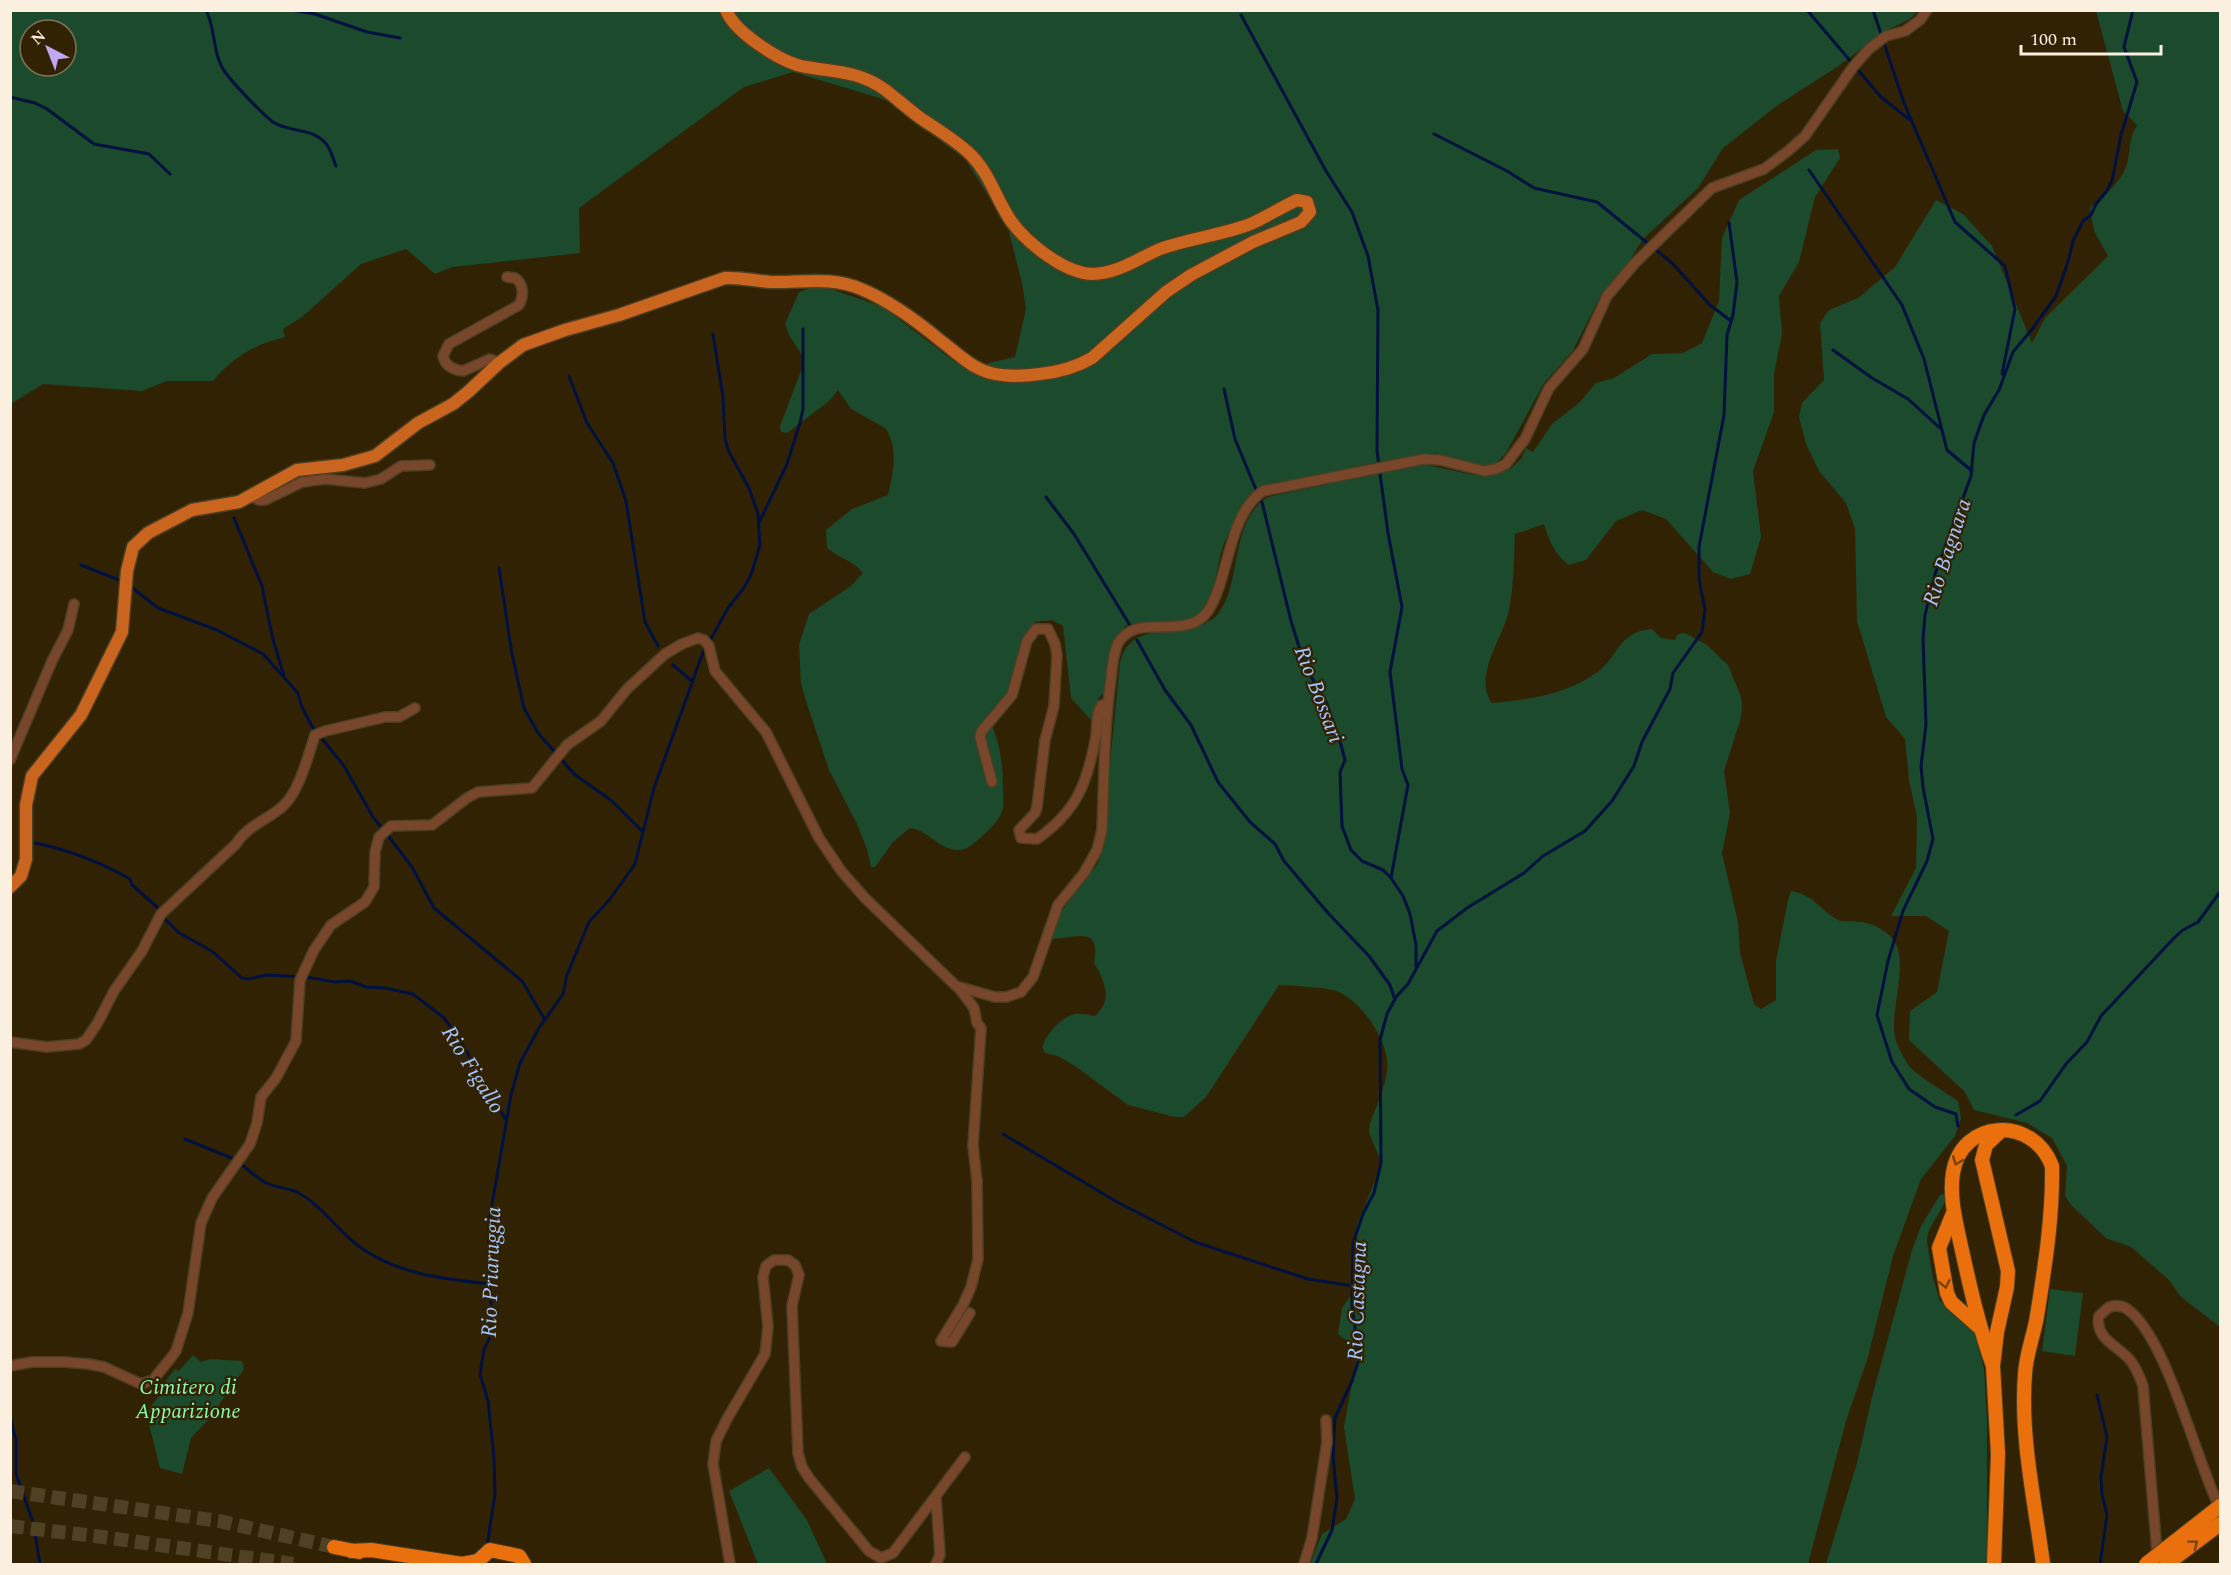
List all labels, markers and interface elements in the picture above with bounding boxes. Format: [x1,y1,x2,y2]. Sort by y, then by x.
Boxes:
north arrow [18,18,78,78]
scale bar [2021,18,2160,56]
text: N [26,24,52,51]
text: 100 m [2030,26,2077,53]
water label: Rio Bagnara [1914,494,1980,611]
water label: Rio Bossari [1285,641,1352,748]
water label: Rio Figallo [433,1019,513,1120]
one-way arrow [1952,1155,1964,1166]
water label: Rio Priaruggia [473,1206,510,1338]
water label: Rio Castagna [1339,1240,1376,1362]
one-way arrow [1938,1279,1951,1289]
park label: Cimitero di Apparizione [134,1372,241,1428]
one-way arrow [2187,1540,2198,1551]

